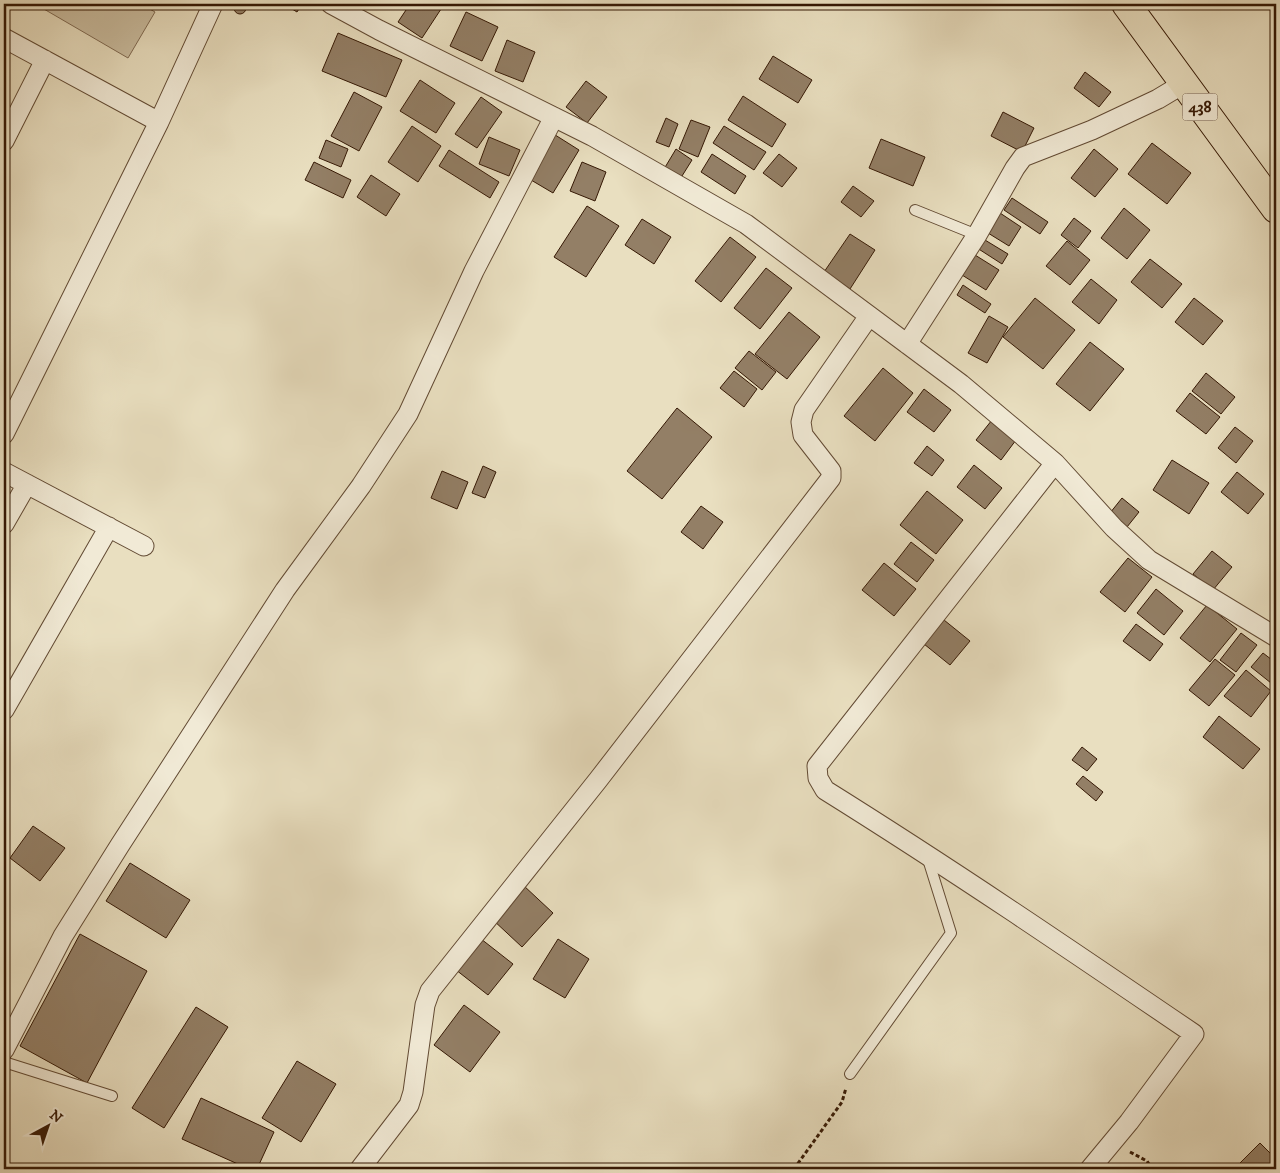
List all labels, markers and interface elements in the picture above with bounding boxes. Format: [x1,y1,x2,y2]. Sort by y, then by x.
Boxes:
road number: 438 [1182,94,1218,120]
north arrow [22,1100,72,1150]
text: N [46,1106,66,1128]

